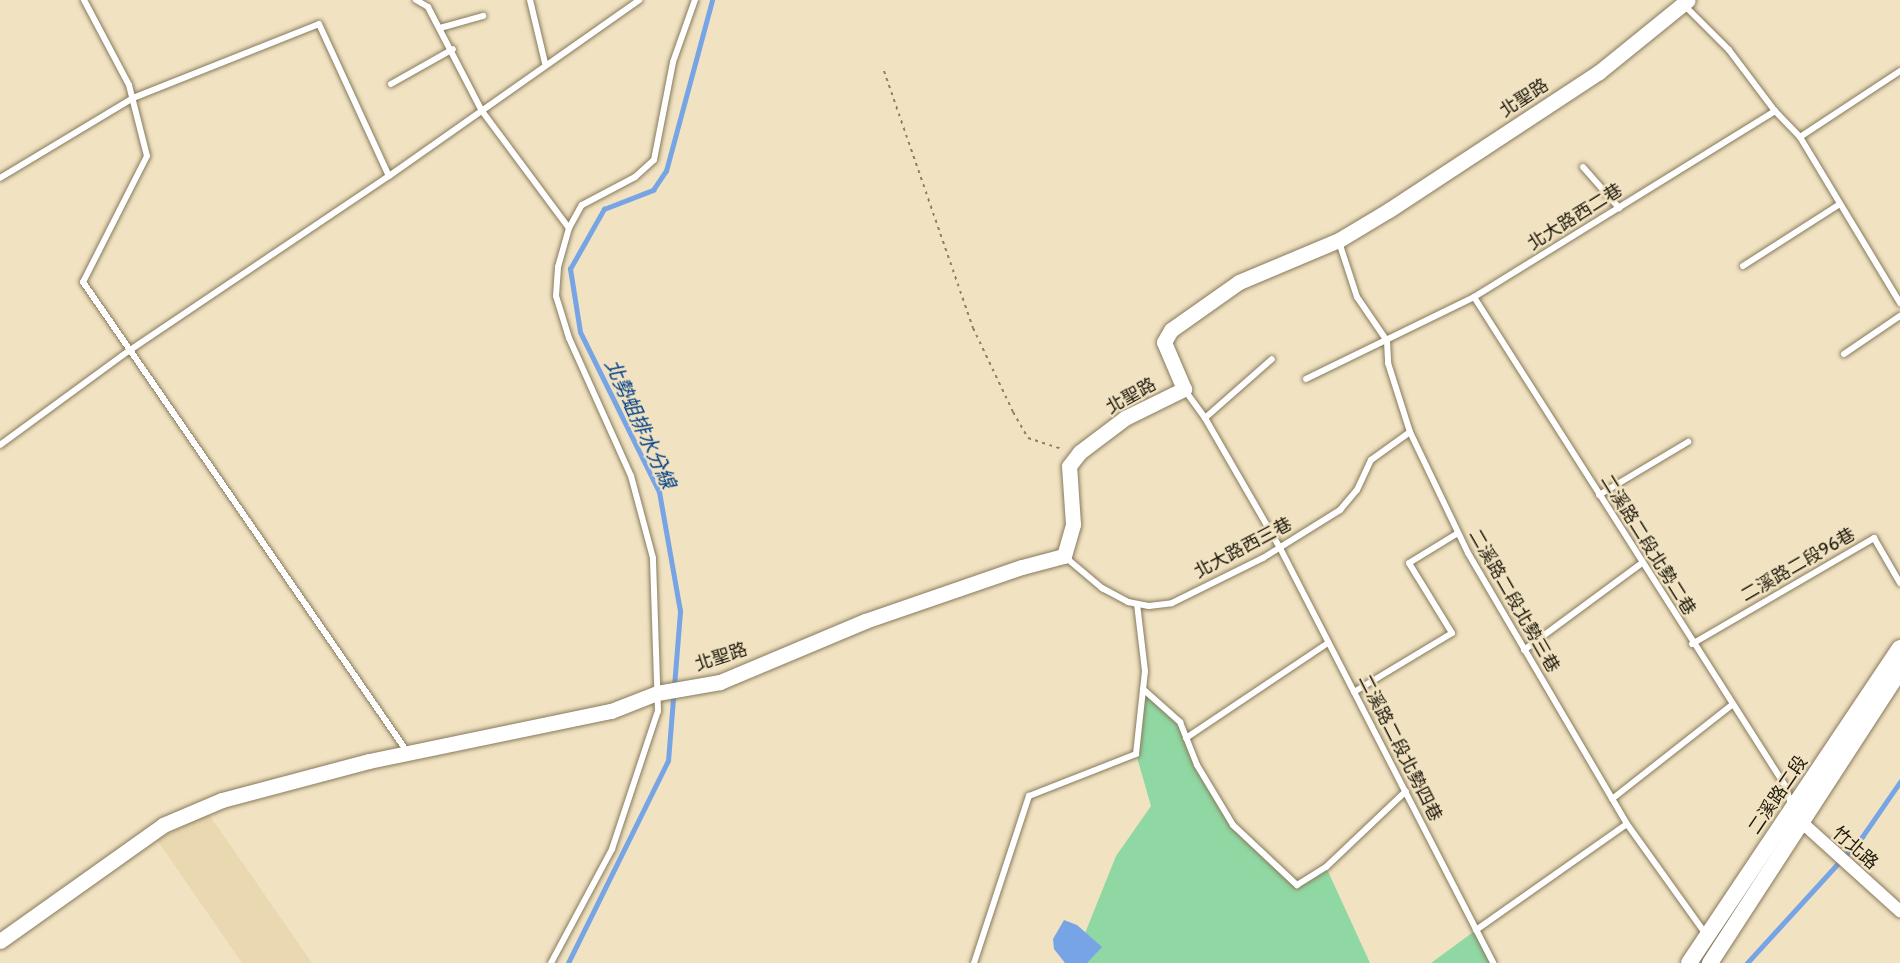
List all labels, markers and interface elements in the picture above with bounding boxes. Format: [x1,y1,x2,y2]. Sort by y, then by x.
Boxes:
street label: 北聖路 [1495,74,1553,122]
street label: 北大路西二巷 [1523,179,1627,255]
water label: 北勢蛆排水分線 [600,355,680,493]
street label: 北聖路 [1102,373,1160,419]
street label: 二溪路二段北勢二巷 [1596,471,1700,619]
street label: 北大路西三巷 [1190,513,1296,583]
street label: 二溪路二段96巷 [1737,524,1859,606]
street label: 二溪路二段北勢三巷 [1464,525,1564,677]
street label: 北聖路 [692,638,750,676]
street label: 二溪路二段北勢四巷 [1354,671,1446,825]
street label: 二溪路二段 [1744,752,1812,838]
street label: 竹北路 [1828,822,1882,874]

